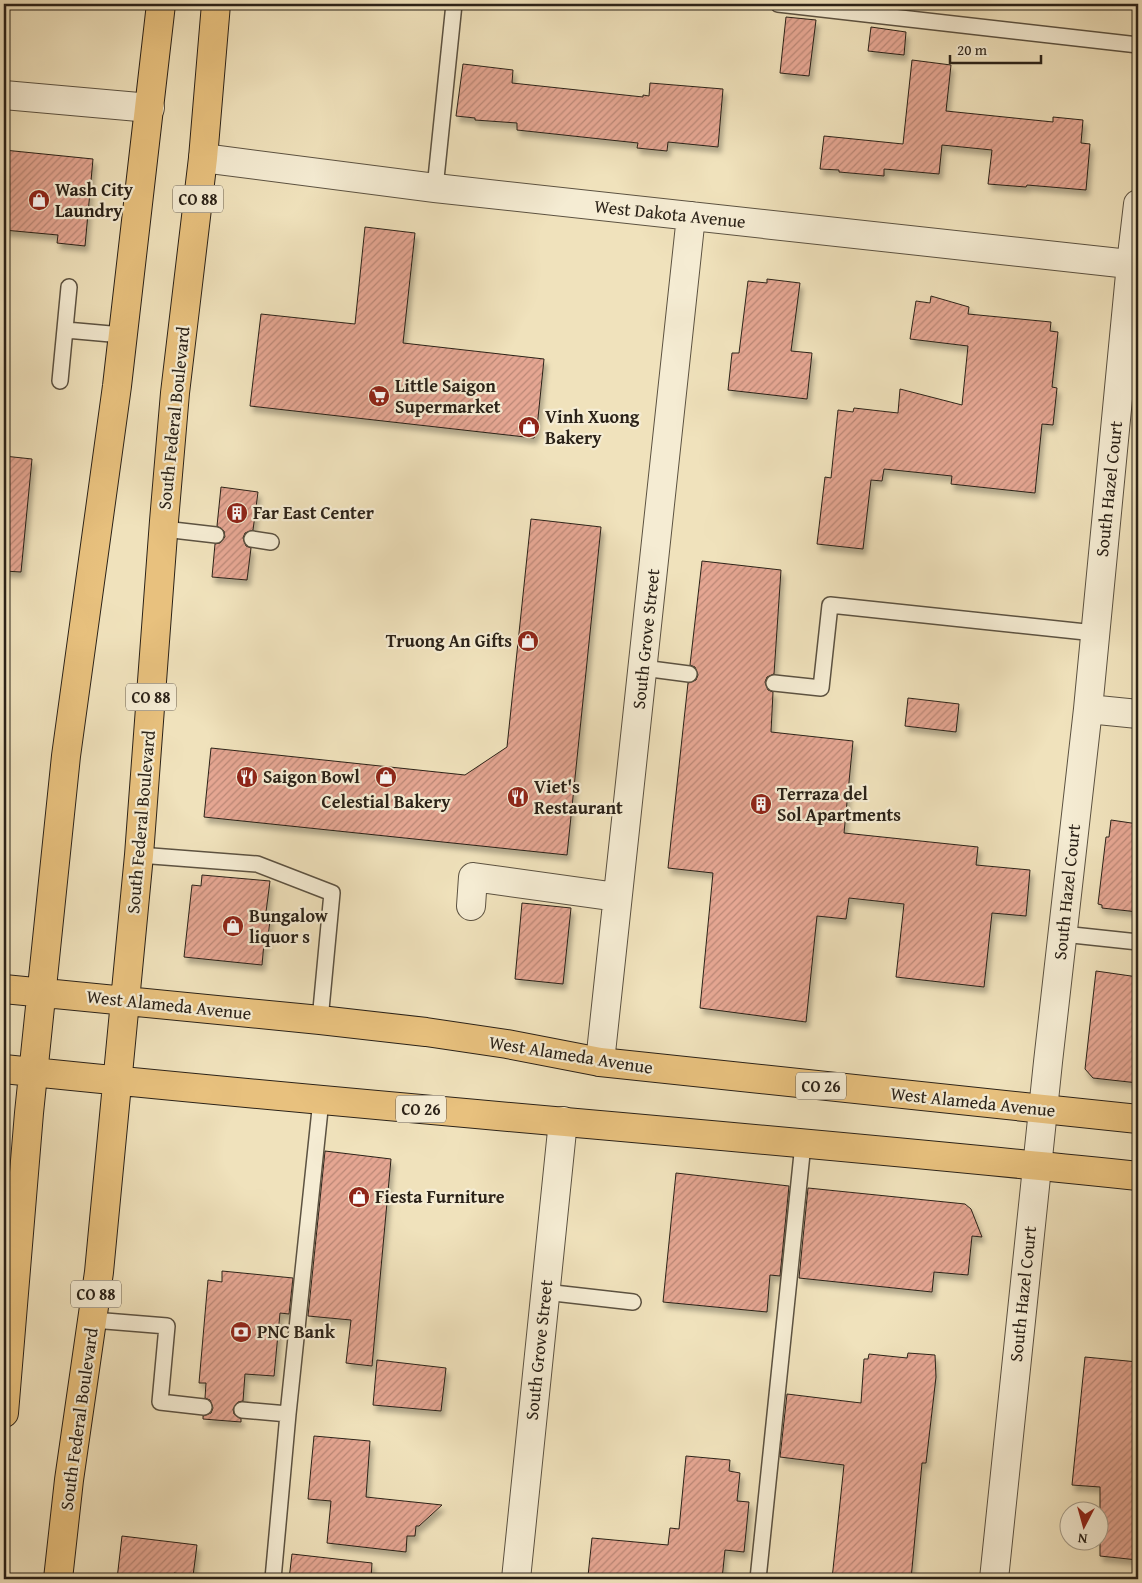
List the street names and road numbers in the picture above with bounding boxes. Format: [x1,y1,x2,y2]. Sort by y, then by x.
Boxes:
road number: CO 88 [173,185,223,212]
street label: West Dakota Avenue [593,192,747,235]
street label: South Federal Boulevard [150,325,197,511]
street label: South Hazel Court [1088,419,1129,558]
street label: South Grove Street [625,567,666,711]
road number: CO 88 [126,684,176,710]
street label: South Federal Boulevard [119,729,162,915]
street label: South Hazel Court [1046,822,1087,961]
street label: West Alameda Avenue [85,982,253,1027]
street label: West Alameda Avenue [487,1028,655,1081]
road number: CO 26 [796,1072,846,1100]
street label: West Alameda Avenue [889,1079,1057,1124]
road number: CO 26 [396,1096,446,1122]
street label: South Hazel Court [1002,1224,1043,1363]
street label: South Grove Street [518,1278,559,1422]
road number: CO 88 [71,1280,121,1308]
street label: South Federal Boulevard [52,1326,105,1512]

